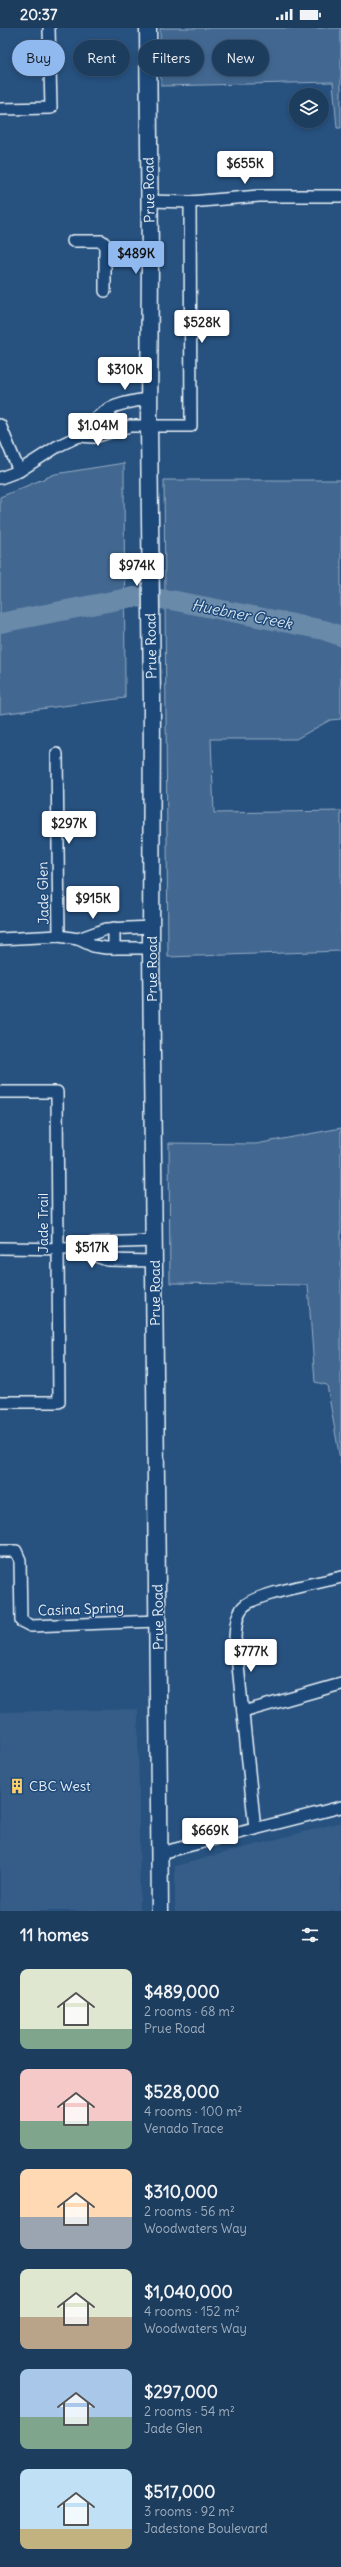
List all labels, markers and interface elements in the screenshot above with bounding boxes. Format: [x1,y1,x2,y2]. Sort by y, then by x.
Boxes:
text: 20:37 [20,5,57,24]
chip: Buy [12,40,65,76]
chip: Rent [73,40,130,76]
chip: Filters [138,40,204,76]
chip: New [212,40,269,76]
map controls [289,88,329,128]
button: layers [289,88,329,128]
pin: $655K [217,151,273,185]
text: $655K [226,155,264,172]
street label: Prue Road [139,157,159,223]
pin: $489K [108,241,164,275]
text: $489K [117,245,155,262]
pin: $528K [174,310,230,344]
text: $528K [183,314,221,331]
pin: $310K [97,357,153,391]
text: $310K [107,361,143,378]
pin: $1.04M [65,413,131,447]
text: $1.04M [77,417,119,434]
pin: $974K [109,553,165,587]
text: $974K [119,557,155,574]
water label: Huebner Creek [190,595,295,633]
street label: Prue Road [141,613,161,679]
pin: $297K [41,811,97,845]
text: $297K [51,815,87,832]
street label: Jade Glen [33,861,53,925]
pin: $915K [65,886,121,920]
text: $915K [75,890,111,907]
street label: Prue Road [143,936,161,1002]
street label: Jade Trail [34,1193,52,1253]
pin: $517K [64,1235,120,1269]
text: $517K [75,1239,109,1256]
street label: Prue Road [146,1260,164,1326]
street label: Prue Road [148,1584,168,1650]
street label: Casina Spring [37,1598,125,1620]
pin: $777K [223,1639,279,1673]
text: $777K [234,1643,268,1660]
building icon: CBC West [8,1777,26,1795]
place label: CBC West [29,1777,91,1795]
pin: $669K [182,1818,238,1852]
text: $669K [191,1822,229,1839]
text: 11 homes [20,1924,89,1946]
icon: filters [299,1924,321,1946]
text: $489,000 [144,1981,220,2003]
icon: home [52,1985,100,2033]
text: 2 rooms · 68 m² [144,2003,235,2020]
text: Prue Road [144,2020,205,2037]
text: $528,000 [144,2081,219,2103]
icon: home [52,2085,100,2133]
text: 4 rooms · 100 m² [144,2103,242,2120]
text: Venado Trace [144,2120,223,2137]
text: $310,000 [144,2181,218,2203]
icon: home [52,2185,100,2233]
text: 2 rooms · 56 m² [144,2203,235,2220]
text: Woodwaters Way [144,2220,247,2237]
text: $1,040,000 [144,2281,233,2303]
icon: home [52,2285,100,2333]
text: 4 rooms · 152 m² [144,2303,240,2320]
text: Woodwaters Way [144,2320,247,2337]
text: $297,000 [144,2381,218,2403]
icon: home [52,2385,100,2433]
text: 2 rooms · 54 m² [144,2403,235,2420]
text: Jade Glen [144,2420,202,2437]
text: $517,000 [144,2481,215,2503]
icon: home [52,2485,100,2533]
text: 3 rooms · 92 m² [144,2503,235,2520]
text: Jadestone Boulevard [144,2520,268,2537]

